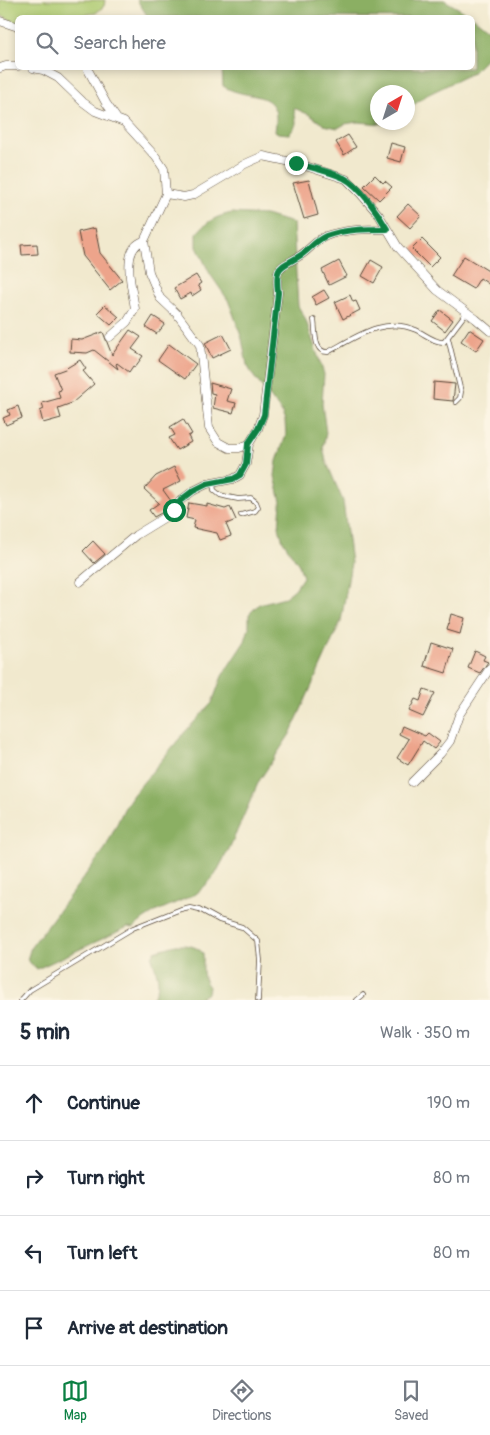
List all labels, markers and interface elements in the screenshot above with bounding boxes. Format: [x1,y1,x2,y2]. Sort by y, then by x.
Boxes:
search box [15,15,475,70]
icon: search [33,29,61,57]
text: Search here [73,31,166,55]
north arrow [370,85,415,130]
route end [285,152,308,175]
route start [163,499,186,522]
text: 5 min [20,1019,70,1046]
text: Walk · 350 m [380,1023,470,1043]
icon: ahead [20,1089,48,1117]
text: Continue [67,1091,140,1115]
text: 190 m [427,1093,470,1113]
icon: right [20,1164,48,1192]
text: Turn right [67,1166,145,1190]
text: 80 m [433,1168,470,1188]
icon: left [20,1239,48,1267]
text: Turn left [67,1241,137,1265]
text: 80 m [433,1243,470,1263]
icon: arrive [20,1314,48,1342]
text: Arrive at destination [67,1316,228,1340]
tab: Map [61,1377,89,1424]
tab: Directions [212,1377,271,1424]
tab: Saved [394,1377,429,1424]

